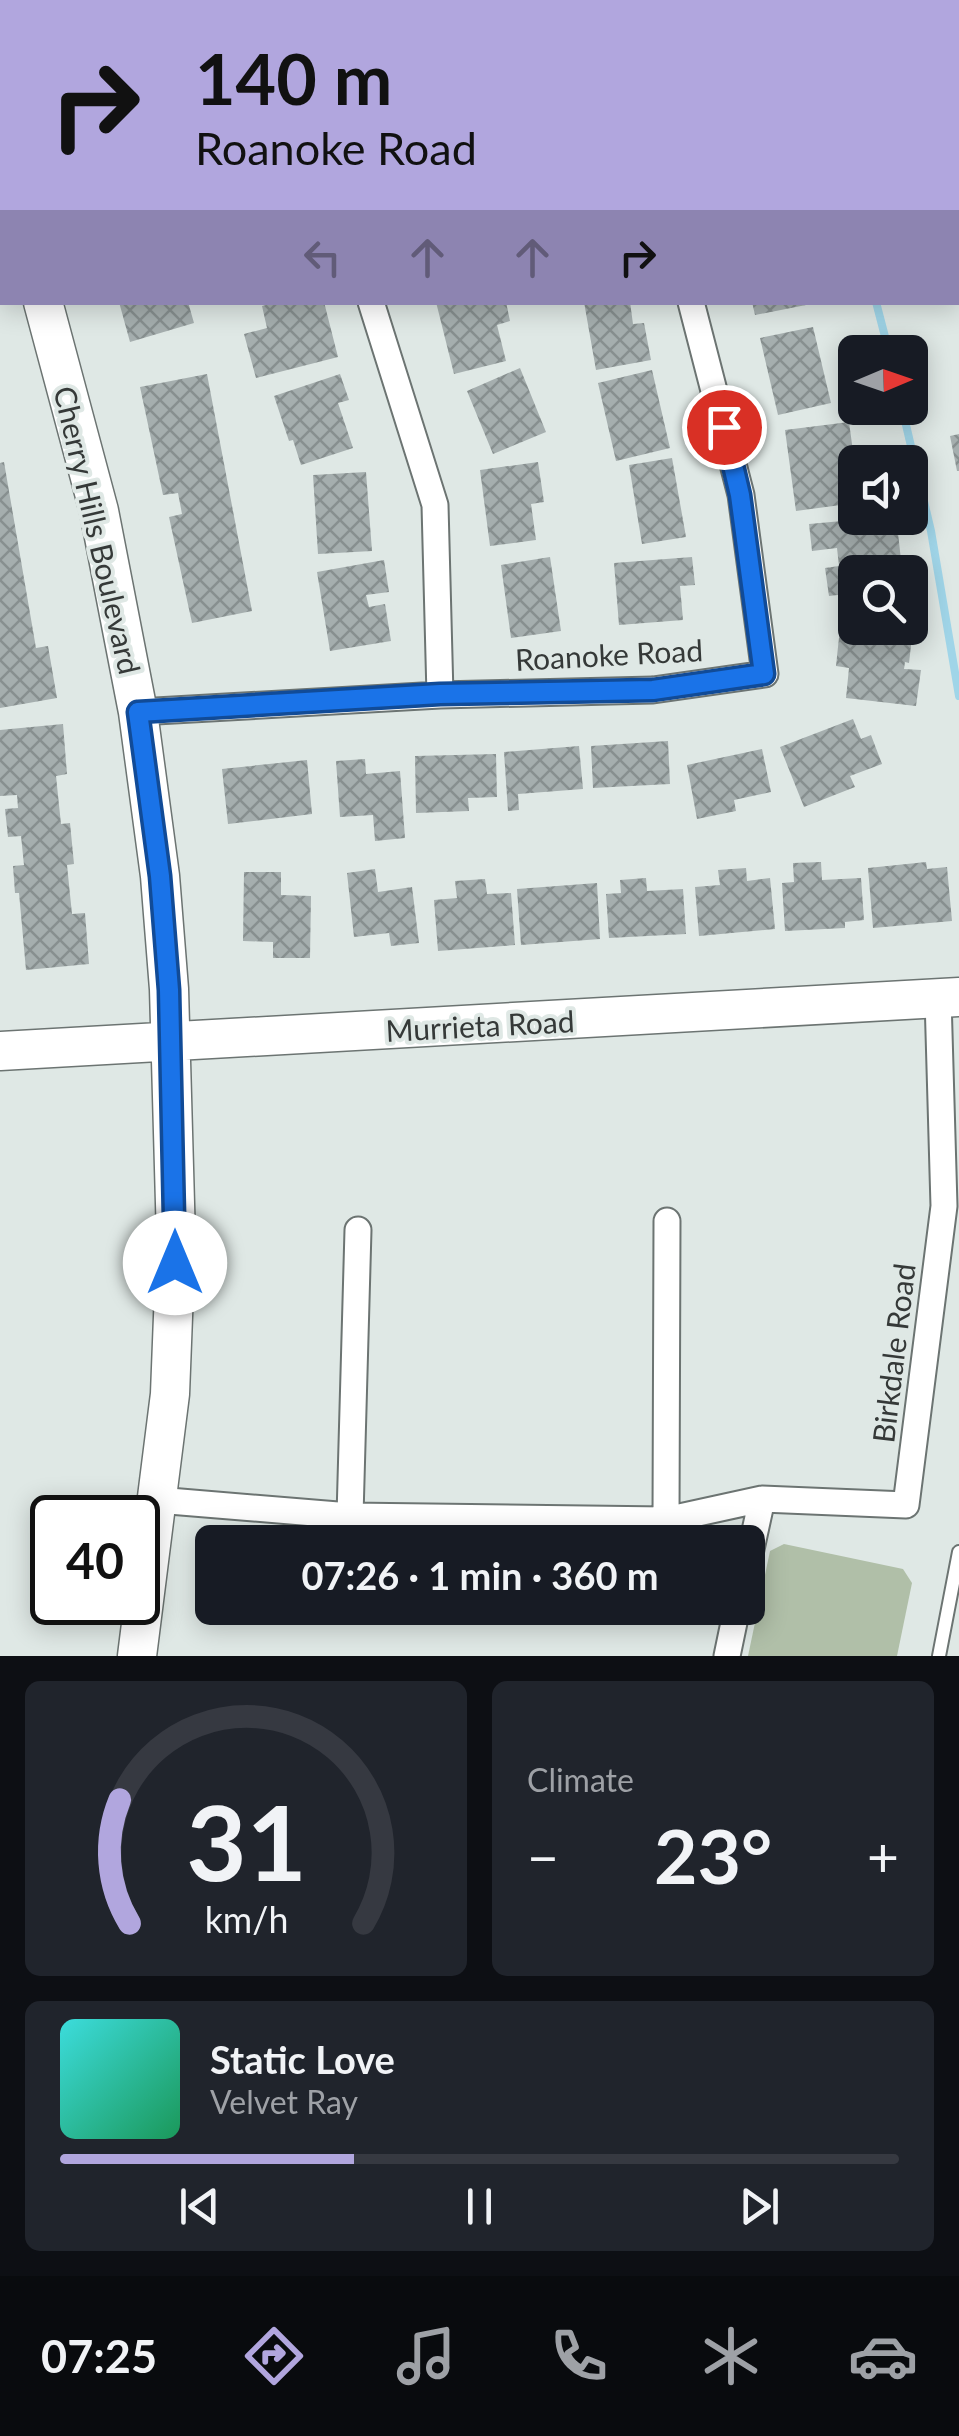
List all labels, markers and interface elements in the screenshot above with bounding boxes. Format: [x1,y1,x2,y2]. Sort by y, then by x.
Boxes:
text: 140 m [195,36,392,120]
icon: right [30,40,160,170]
text: Roanoke Road [195,121,477,175]
icon: left [295,230,350,285]
icon: ahead [400,230,455,285]
icon: ahead [505,230,560,285]
icon: right [610,230,665,285]
north arrow [838,335,928,425]
map controls [838,335,928,645]
street label: Cherry Hills Boulevard [47,383,149,677]
pin [682,385,767,470]
icon: arrive [697,400,752,455]
button: sound [838,445,928,535]
button: search [838,555,928,645]
street label: Roanoke Road [514,631,704,677]
street label: Murrieta Road [385,1002,575,1048]
position arrow [123,1211,227,1315]
street label: Birkdale Road [864,1261,922,1445]
speed limit sign: 40 [30,1495,160,1625]
text: 07:26 · 1 min · 360 m [301,1552,659,1598]
text: Climate [527,1760,634,1799]
text: 31 [186,1778,306,1903]
text: 23° [654,1810,772,1900]
text: − [527,1823,559,1889]
text: + [867,1823,899,1889]
text: km/h [204,1898,288,1941]
text: Static Love [210,2036,395,2082]
text: Velvet Ray [210,2082,358,2121]
icon: previous [172,2179,227,2234]
icon: pause [452,2179,507,2234]
icon: next [732,2179,787,2234]
icon: directions [239,2321,309,2391]
icon: music [391,2321,461,2391]
icon: phone [544,2321,614,2391]
icon: climate [696,2321,766,2391]
icon: car [848,2321,918,2391]
text: 07:25 [41,2329,157,2383]

